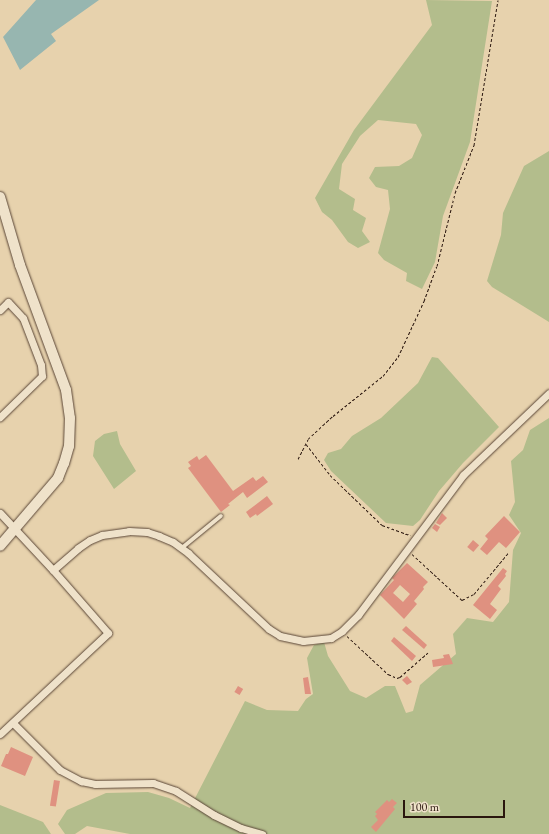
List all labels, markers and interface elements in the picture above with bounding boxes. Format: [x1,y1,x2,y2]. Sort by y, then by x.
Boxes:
scale bar [405,792,507,818]
text: 100 m [410,799,439,815]

